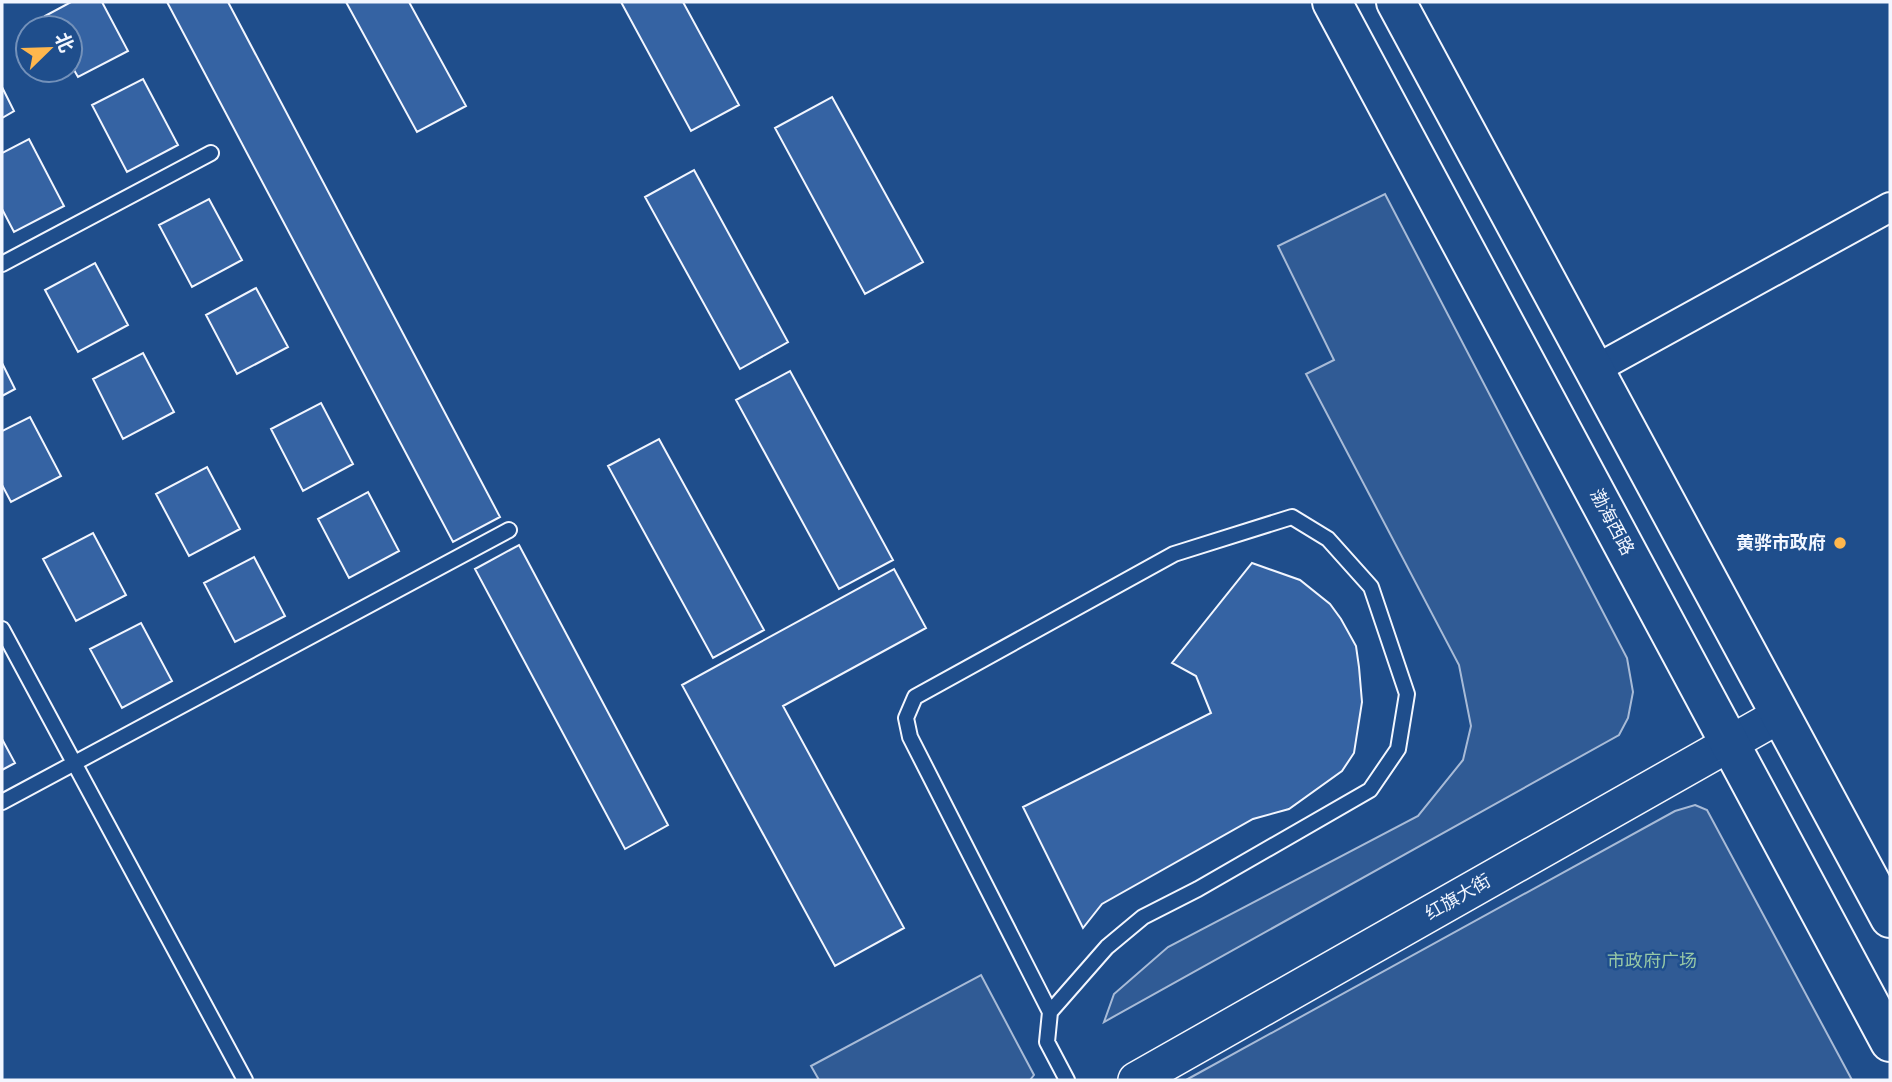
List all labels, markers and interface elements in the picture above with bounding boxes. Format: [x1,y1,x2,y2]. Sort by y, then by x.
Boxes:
north arrow [14,14,84,84]
text: 北 [51,30,78,55]
street label: 渤海西路 [1586,486,1638,558]
place label: 黄骅市政府 [1736,532,1826,553]
marker: 黄骅市政府 [1832,535,1848,551]
street label: 红旗大街 [1422,870,1494,924]
park label: 市政府广场 [1607,951,1697,971]

